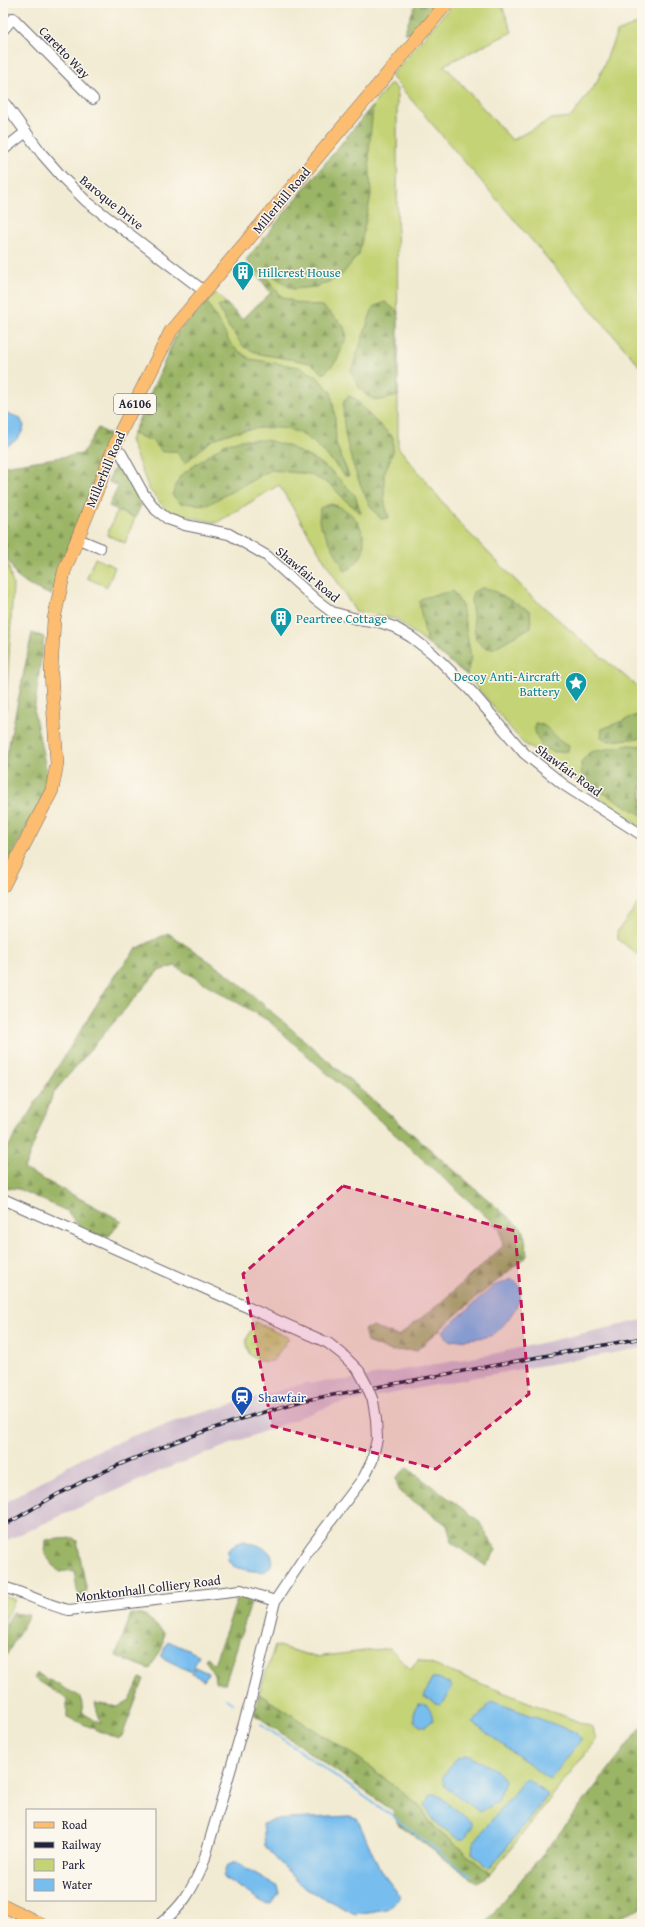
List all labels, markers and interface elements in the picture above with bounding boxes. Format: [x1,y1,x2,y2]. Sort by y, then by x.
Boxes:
street label: Caretto Way [35,22,95,83]
street label: Millerhill Road [248,163,315,238]
street label: Baroque Drive [76,171,148,234]
building icon: Hillcrest House [230,259,256,292]
place label: Hillcrest House [258,263,341,282]
road number: A6106 [114,394,156,414]
street label: Millerhill Road [81,428,130,510]
street label: Shawfair Road [272,542,344,607]
building icon: Peartree Cottage [268,605,294,638]
place label: Peartree Cottage [296,609,387,628]
place label: Decoy Anti-Aircraft Battery [454,667,561,701]
place icon: Decoy Anti-Aircraft Battery [563,670,589,703]
street label: Shawfair Road [531,740,606,801]
station icon: Shawfair [229,1384,255,1417]
place label: Shawfair [258,1388,307,1407]
street label: Monktonhall Colliery Road [74,1570,222,1607]
legend [26,1809,156,1901]
text: Road [62,1816,88,1833]
text: Railway [62,1836,101,1853]
text: Park [62,1856,86,1873]
text: Water [62,1876,92,1893]

